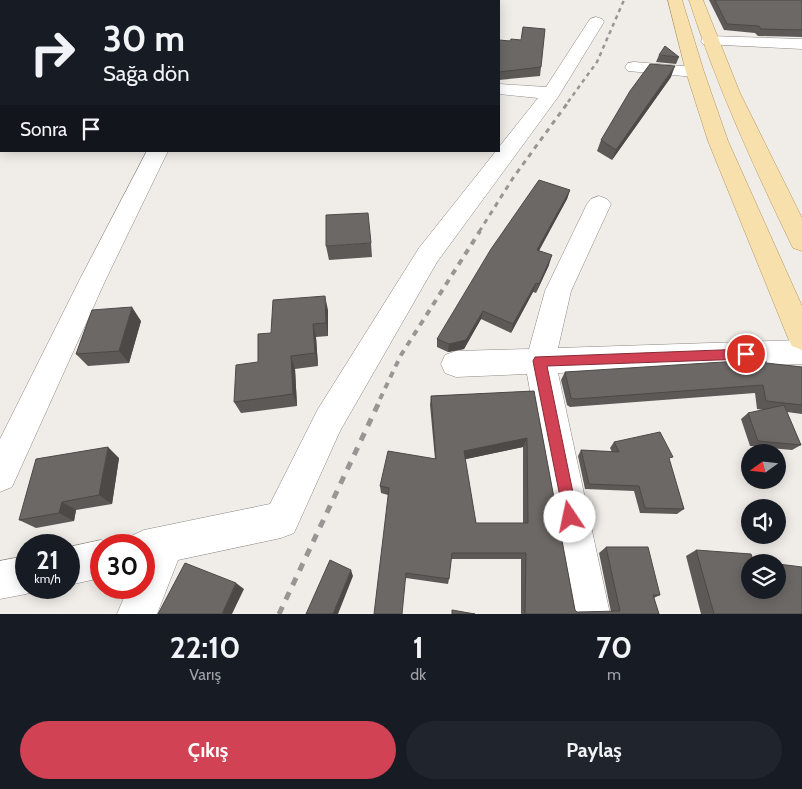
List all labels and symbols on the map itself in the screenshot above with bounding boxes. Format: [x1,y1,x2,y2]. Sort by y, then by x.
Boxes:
pin [725,333,767,375]
north arrow [741,444,786,489]
position arrow [543,490,595,542]
speed limit sign: 30 [90,534,155,599]

